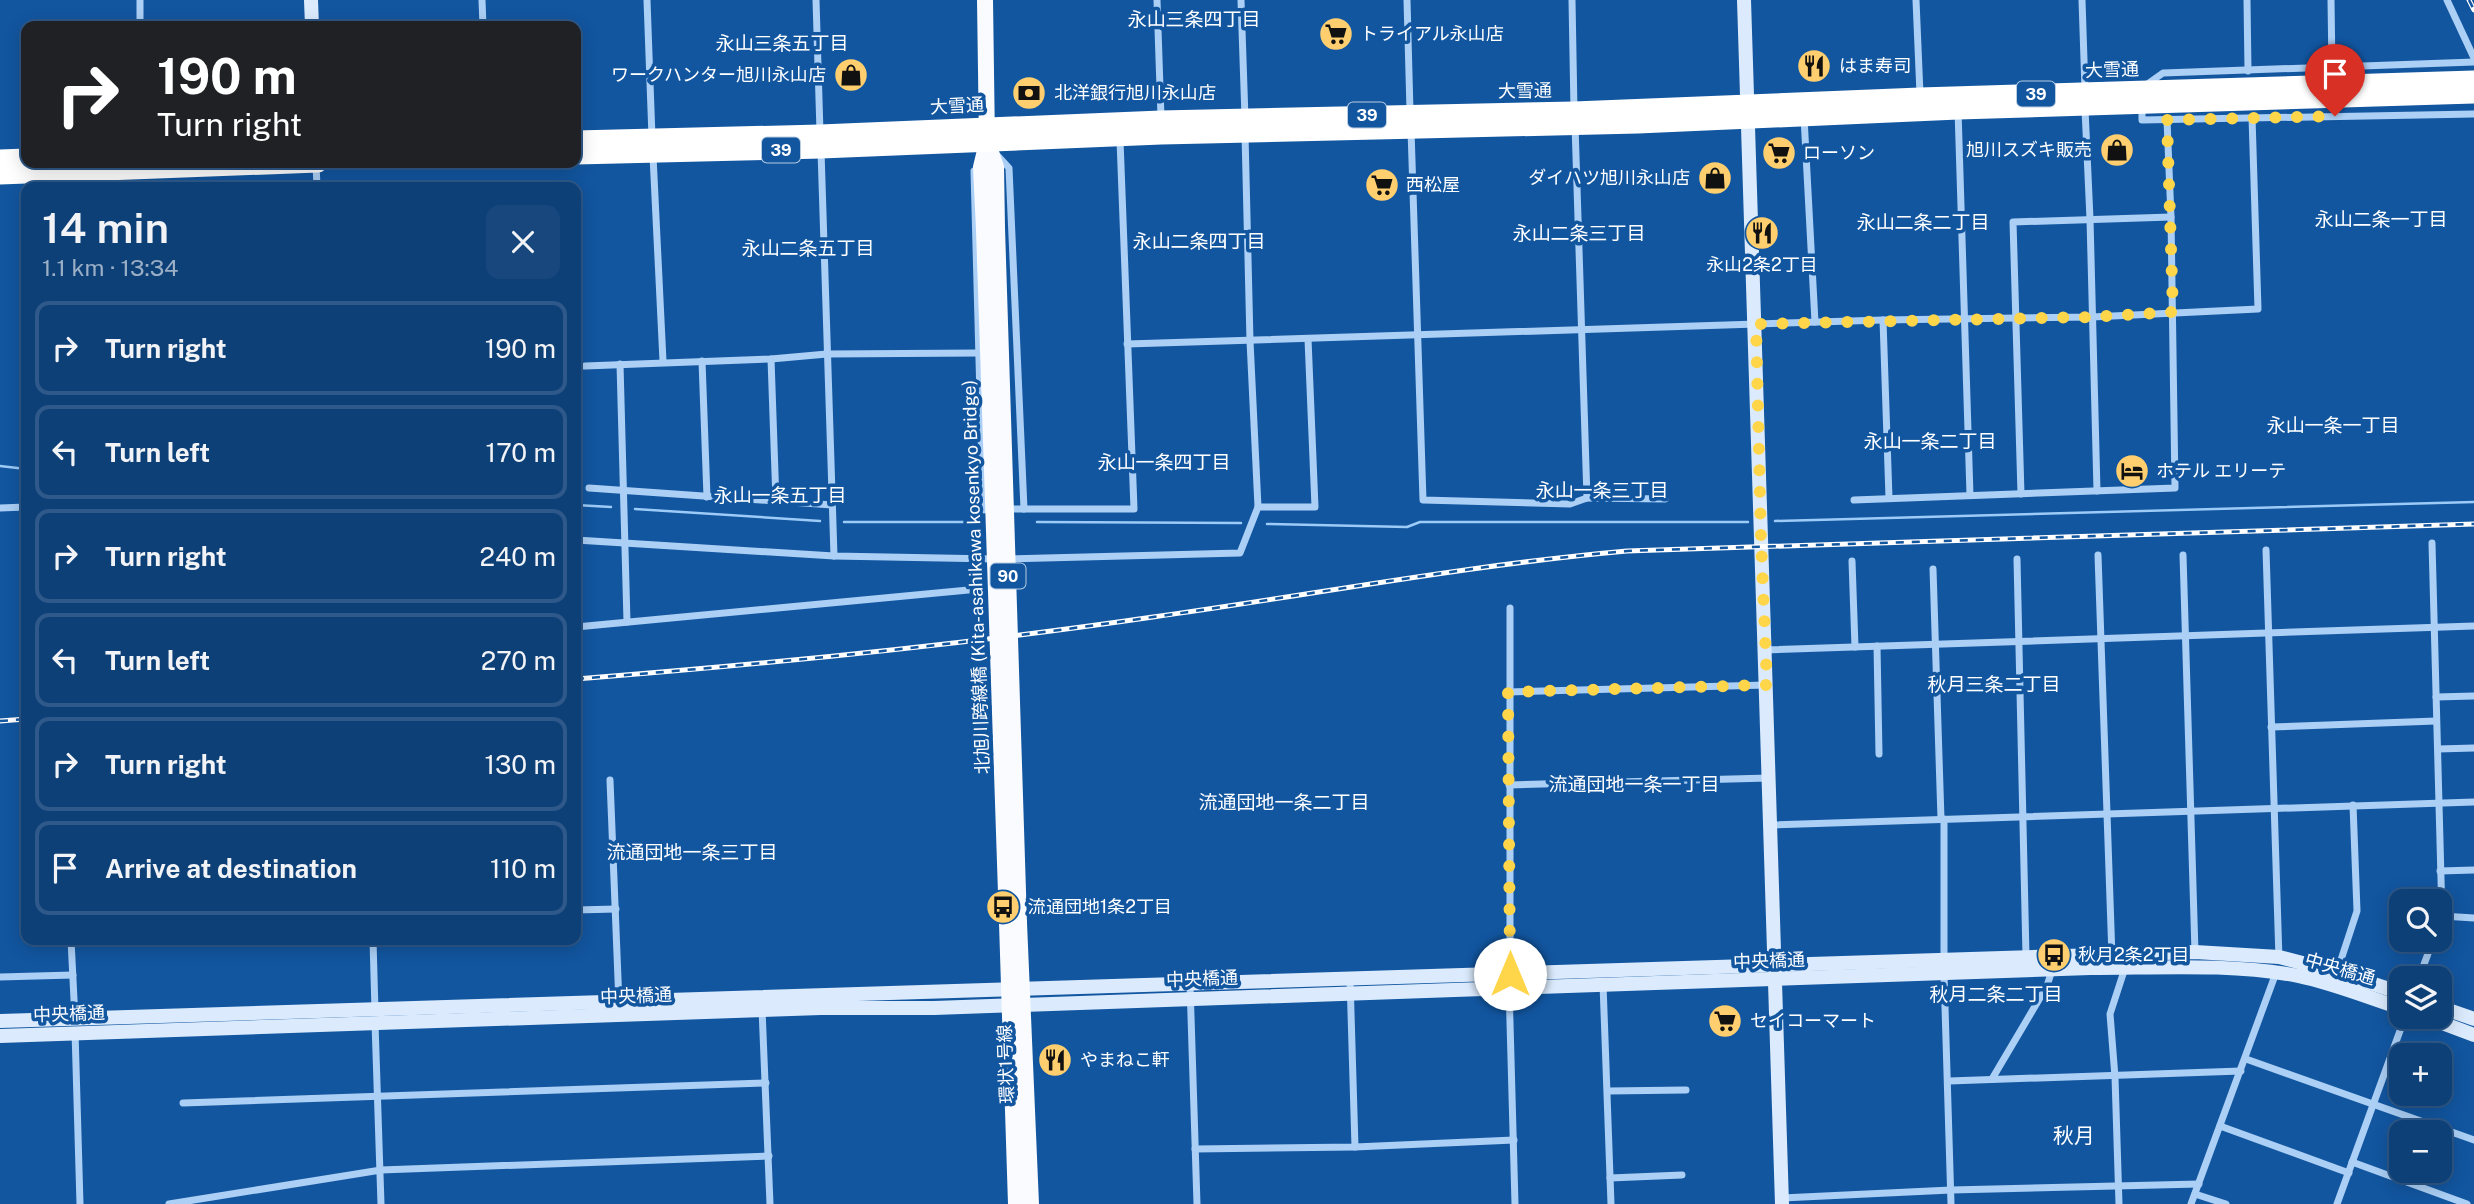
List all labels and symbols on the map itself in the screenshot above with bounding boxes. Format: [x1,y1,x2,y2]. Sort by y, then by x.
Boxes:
district label: 永山三条四丁目 [1127,8,1261,30]
supermarket icon: トライアル永山店 [1317,15,1355,53]
place label: トライアル永山店 [1360,23,1504,44]
district label: 永山三条五丁目 [715,32,849,54]
pin [2305,44,2365,116]
restaurant icon: はま寿司 [1795,47,1833,85]
place label: はま寿司 [1839,55,1911,76]
shop icon: ワークハンター旭川永山店 [832,56,870,94]
street label: 大雪通 [2085,58,2139,81]
place label: ワークハンター旭川永山店 [611,64,826,85]
bank icon: 北洋銀行旭川永山店 [1010,74,1048,112]
street label: 大雪通 [1498,80,1552,101]
place label: 北洋銀行旭川永山店 [1054,82,1216,103]
road number: 39 [2017,82,2055,106]
street label: 大雪通 [929,94,984,117]
road number: 39 [1348,102,1386,127]
shop icon: 旭川スズキ販売 [2098,131,2136,169]
supermarket icon: ローソン [1760,134,1798,172]
road number: 39 [762,138,800,162]
place label: 旭川スズキ販売 [1966,139,2092,160]
place label: ローソン [1803,142,1875,163]
shop icon: ダイハツ旭川永山店 [1696,159,1734,197]
supermarket icon: 西松屋 [1363,166,1401,204]
place label: ダイハツ旭川永山店 [1528,167,1690,188]
place label: 西松屋 [1406,174,1460,195]
district label: 永山二条一丁目 [2314,208,2448,230]
district label: 永山二条二丁目 [1856,211,1990,233]
restaurant icon: 永山2条2丁目 [1743,214,1781,252]
district label: 永山二条三丁目 [1512,222,1646,244]
district label: 永山二条四丁目 [1132,230,1266,252]
district label: 永山二条五丁目 [741,237,875,259]
place label: 永山2条2丁目 [1706,254,1818,275]
street label: 北旭川跨線橋 (Kita-asahikawa kosenkyo Bridge) [958,379,993,775]
district label: 永山一条一丁目 [2266,414,2400,436]
district label: 永山一条二丁目 [1863,430,1997,452]
district label: 永山一条四丁目 [1097,451,1231,473]
hotel icon: ホテル エリーテ [2113,452,2151,490]
place label: ホテル エリーテ [2156,460,2286,481]
district label: 永山一条三丁目 [1535,479,1669,501]
district label: 永山一条五丁目 [713,484,847,506]
road number: 90 [990,564,1026,589]
district label: 秋月三条二丁目 [1927,673,2061,695]
district label: 流通団地一条一丁目 [1548,773,1720,795]
district label: 流通団地一条二丁目 [1198,791,1370,813]
district label: 流通団地一条三丁目 [606,841,778,863]
bus stop icon: 流通団地1条2丁目 [984,888,1022,926]
place label: 流通団地1条2丁目 [1028,896,1172,917]
bus stop icon: 秋月2条2丁目 [2035,936,2073,974]
position arrow [1473,937,1547,1011]
place label: 秋月2条2丁目 [2078,944,2189,965]
street label: 中央橋通 [1733,949,1805,972]
street label: 中央橋通 [2303,949,2378,989]
street label: 中央橋通 [1166,967,1238,990]
district label: 秋月二条二丁目 [1929,983,2063,1005]
street label: 中央橋通 [600,984,672,1007]
street label: 中央橋通 [33,1002,105,1025]
supermarket icon: セイコーマート [1706,1002,1744,1040]
place label: セイコーマート [1750,1010,1876,1031]
street label: 環状1号線 [994,1024,1017,1104]
restaurant icon: やまねこ軒 [1036,1041,1074,1079]
place label: やまねこ軒 [1080,1049,1170,1070]
district label: 秋月 [2053,1123,2095,1148]

